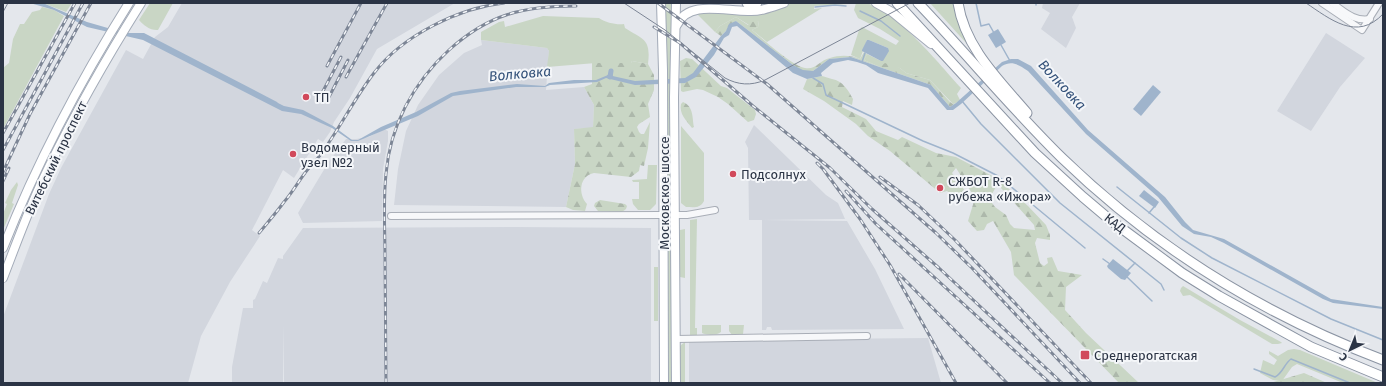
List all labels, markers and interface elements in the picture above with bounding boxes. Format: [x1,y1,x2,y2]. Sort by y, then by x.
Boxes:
water label: Волковка [1034,56,1090,114]
water label: Волковка [488,63,552,85]
place label: ТП [314,90,330,105]
marker: ТП [301,92,311,102]
street label: Витебский проспект [22,99,90,217]
street label: Московское шоссе [657,136,672,250]
place label: Водомерный узел №2 [301,140,380,170]
marker: Водомерный узел №2 [288,149,298,159]
place label: Подсолнух [741,167,806,182]
marker: Подсолнух [728,169,738,179]
place label: СЖБОТ R-8 рубежа «Ижора» [948,174,1051,204]
marker: СЖБОТ R-8 рубежа «Ижора» [935,183,945,193]
street label: КАД [1101,210,1129,236]
north arrow [1330,330,1370,370]
place label: Среднерогатская [1094,348,1198,363]
marker: Среднерогатская [1079,349,1091,361]
text: С [1336,350,1350,364]

